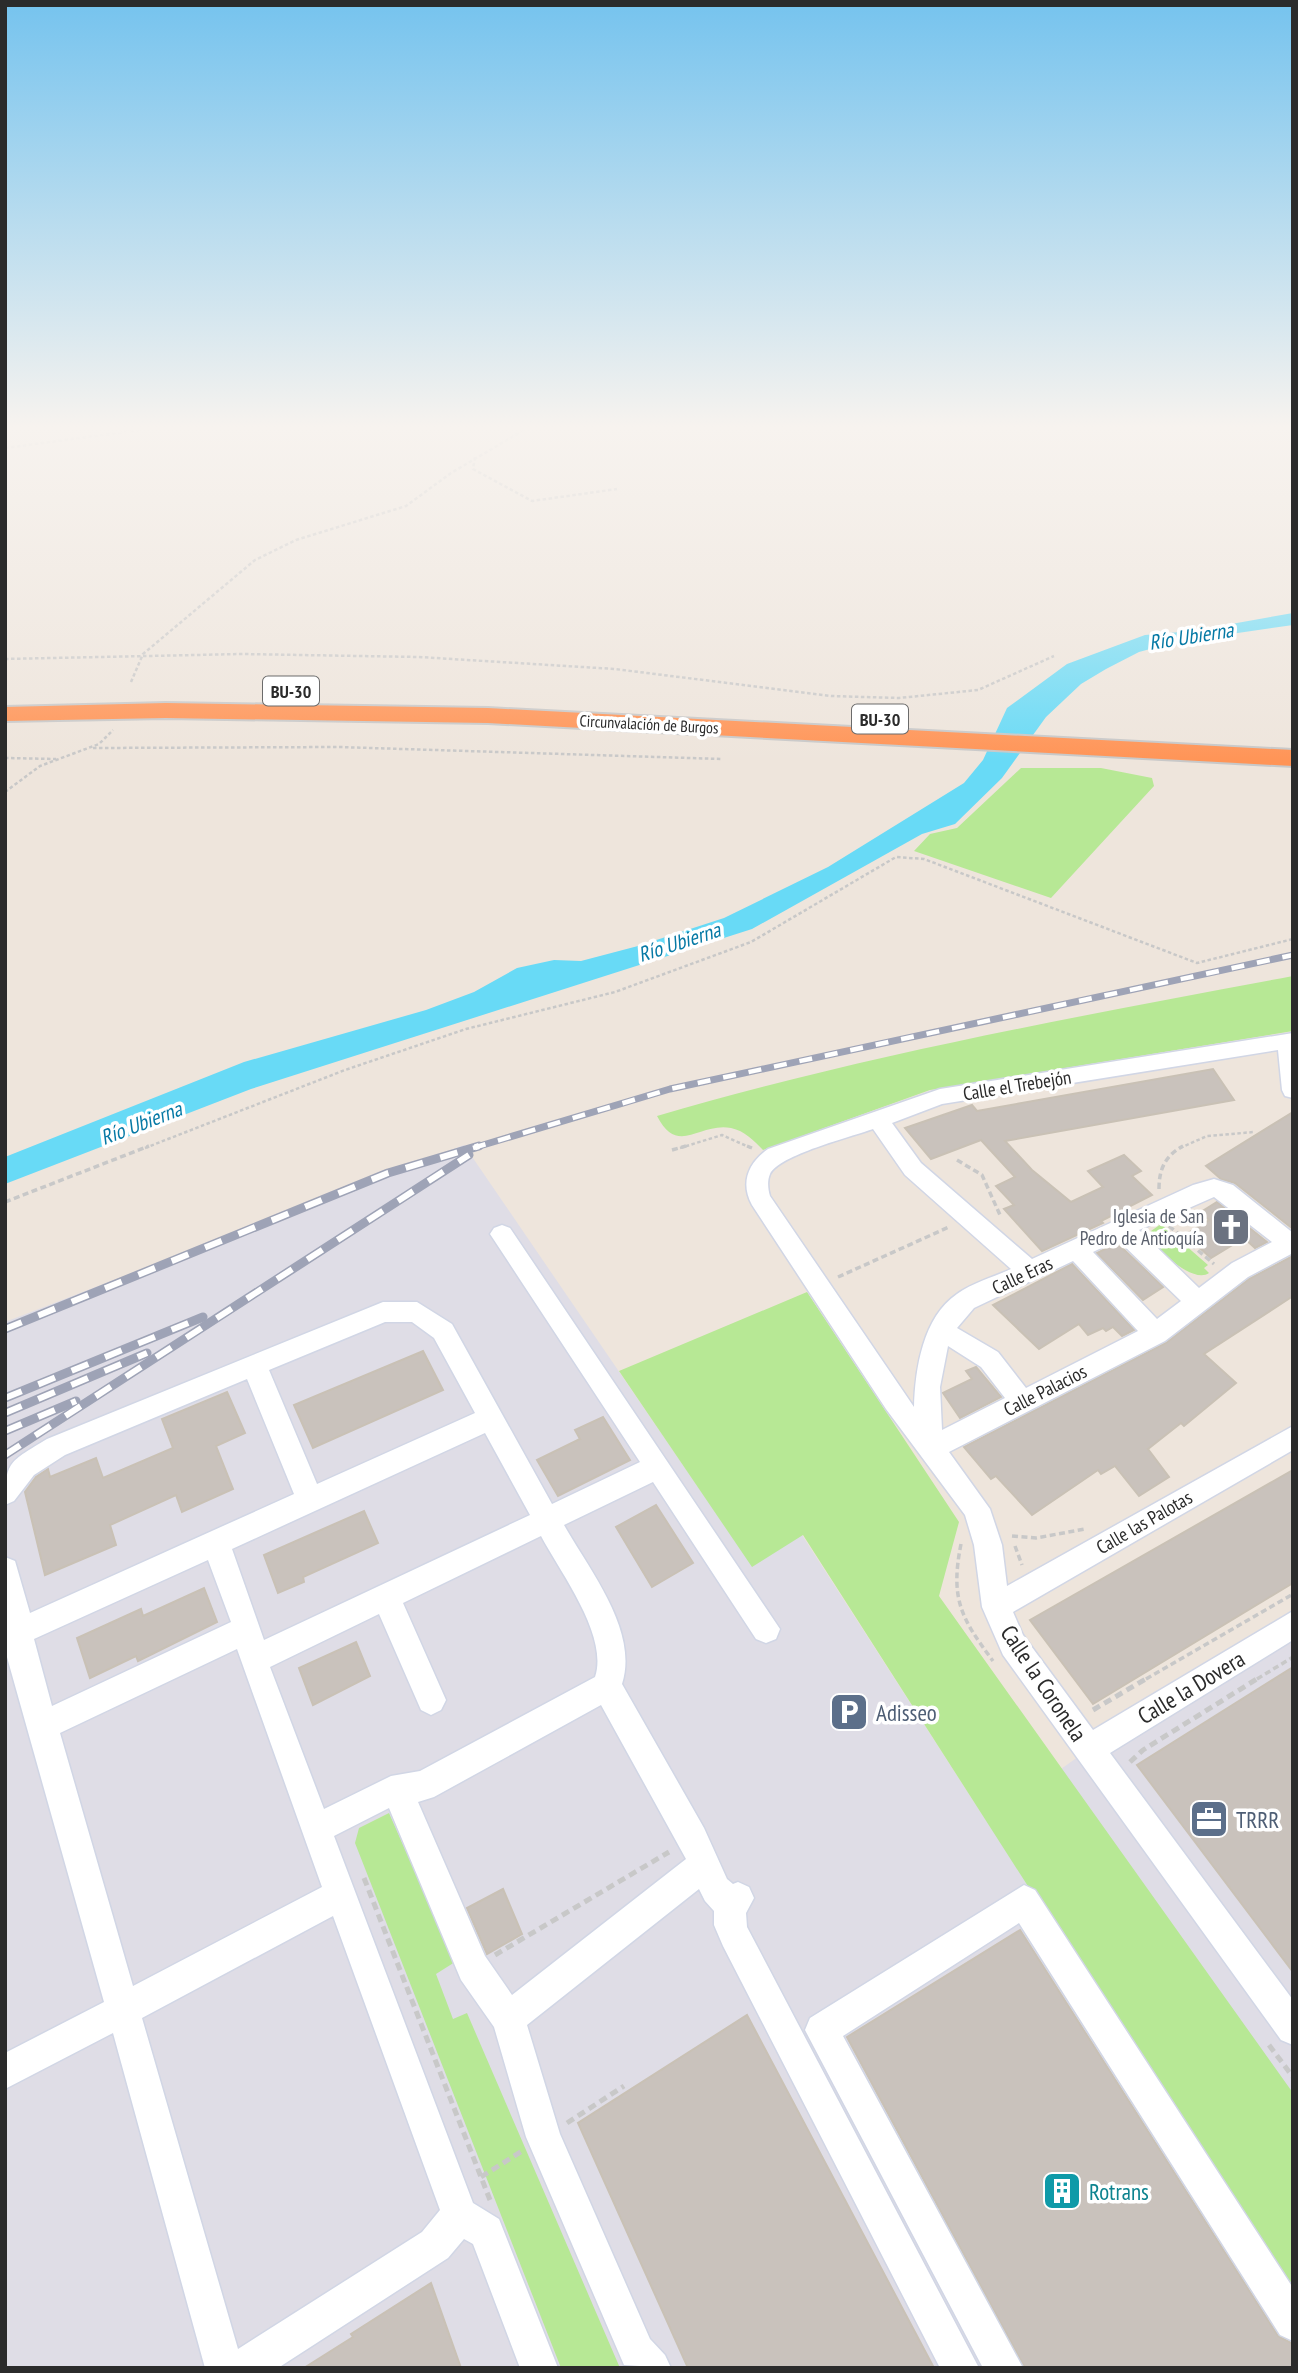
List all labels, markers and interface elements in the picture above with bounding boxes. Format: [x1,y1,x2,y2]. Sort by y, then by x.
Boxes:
water label: Río Ubierna [1147,616,1237,656]
road number: BU-30 [263,676,319,706]
road number: BU-30 [852,704,908,734]
street label: Circunvalación de Burgos [579,710,719,738]
water label: Río Ubierna [634,916,725,968]
street label: Calle el Trebejón [961,1065,1073,1105]
water label: Río Ubierna [97,1095,187,1151]
place label: Iglesia de San Pedro de Antioquía [1080,1204,1204,1250]
church icon: Iglesia de San Pedro de Antioquía [1210,1206,1252,1248]
street label: Calle Eras [988,1251,1056,1299]
street label: Calle Palacios [999,1359,1091,1421]
street label: Calle las Palotas [1092,1485,1196,1559]
street label: Calle la Coronela [994,1619,1094,1747]
street label: Calle la Dovera [1132,1644,1250,1730]
parking icon: Adisseo [828,1691,870,1733]
place label: Adisseo [876,1698,937,1727]
office icon: TRRR [1188,1798,1230,1840]
place label: TRRR [1236,1805,1279,1834]
building icon: Rotrans [1041,2170,1083,2212]
place label: Rotrans [1089,2177,1149,2206]

